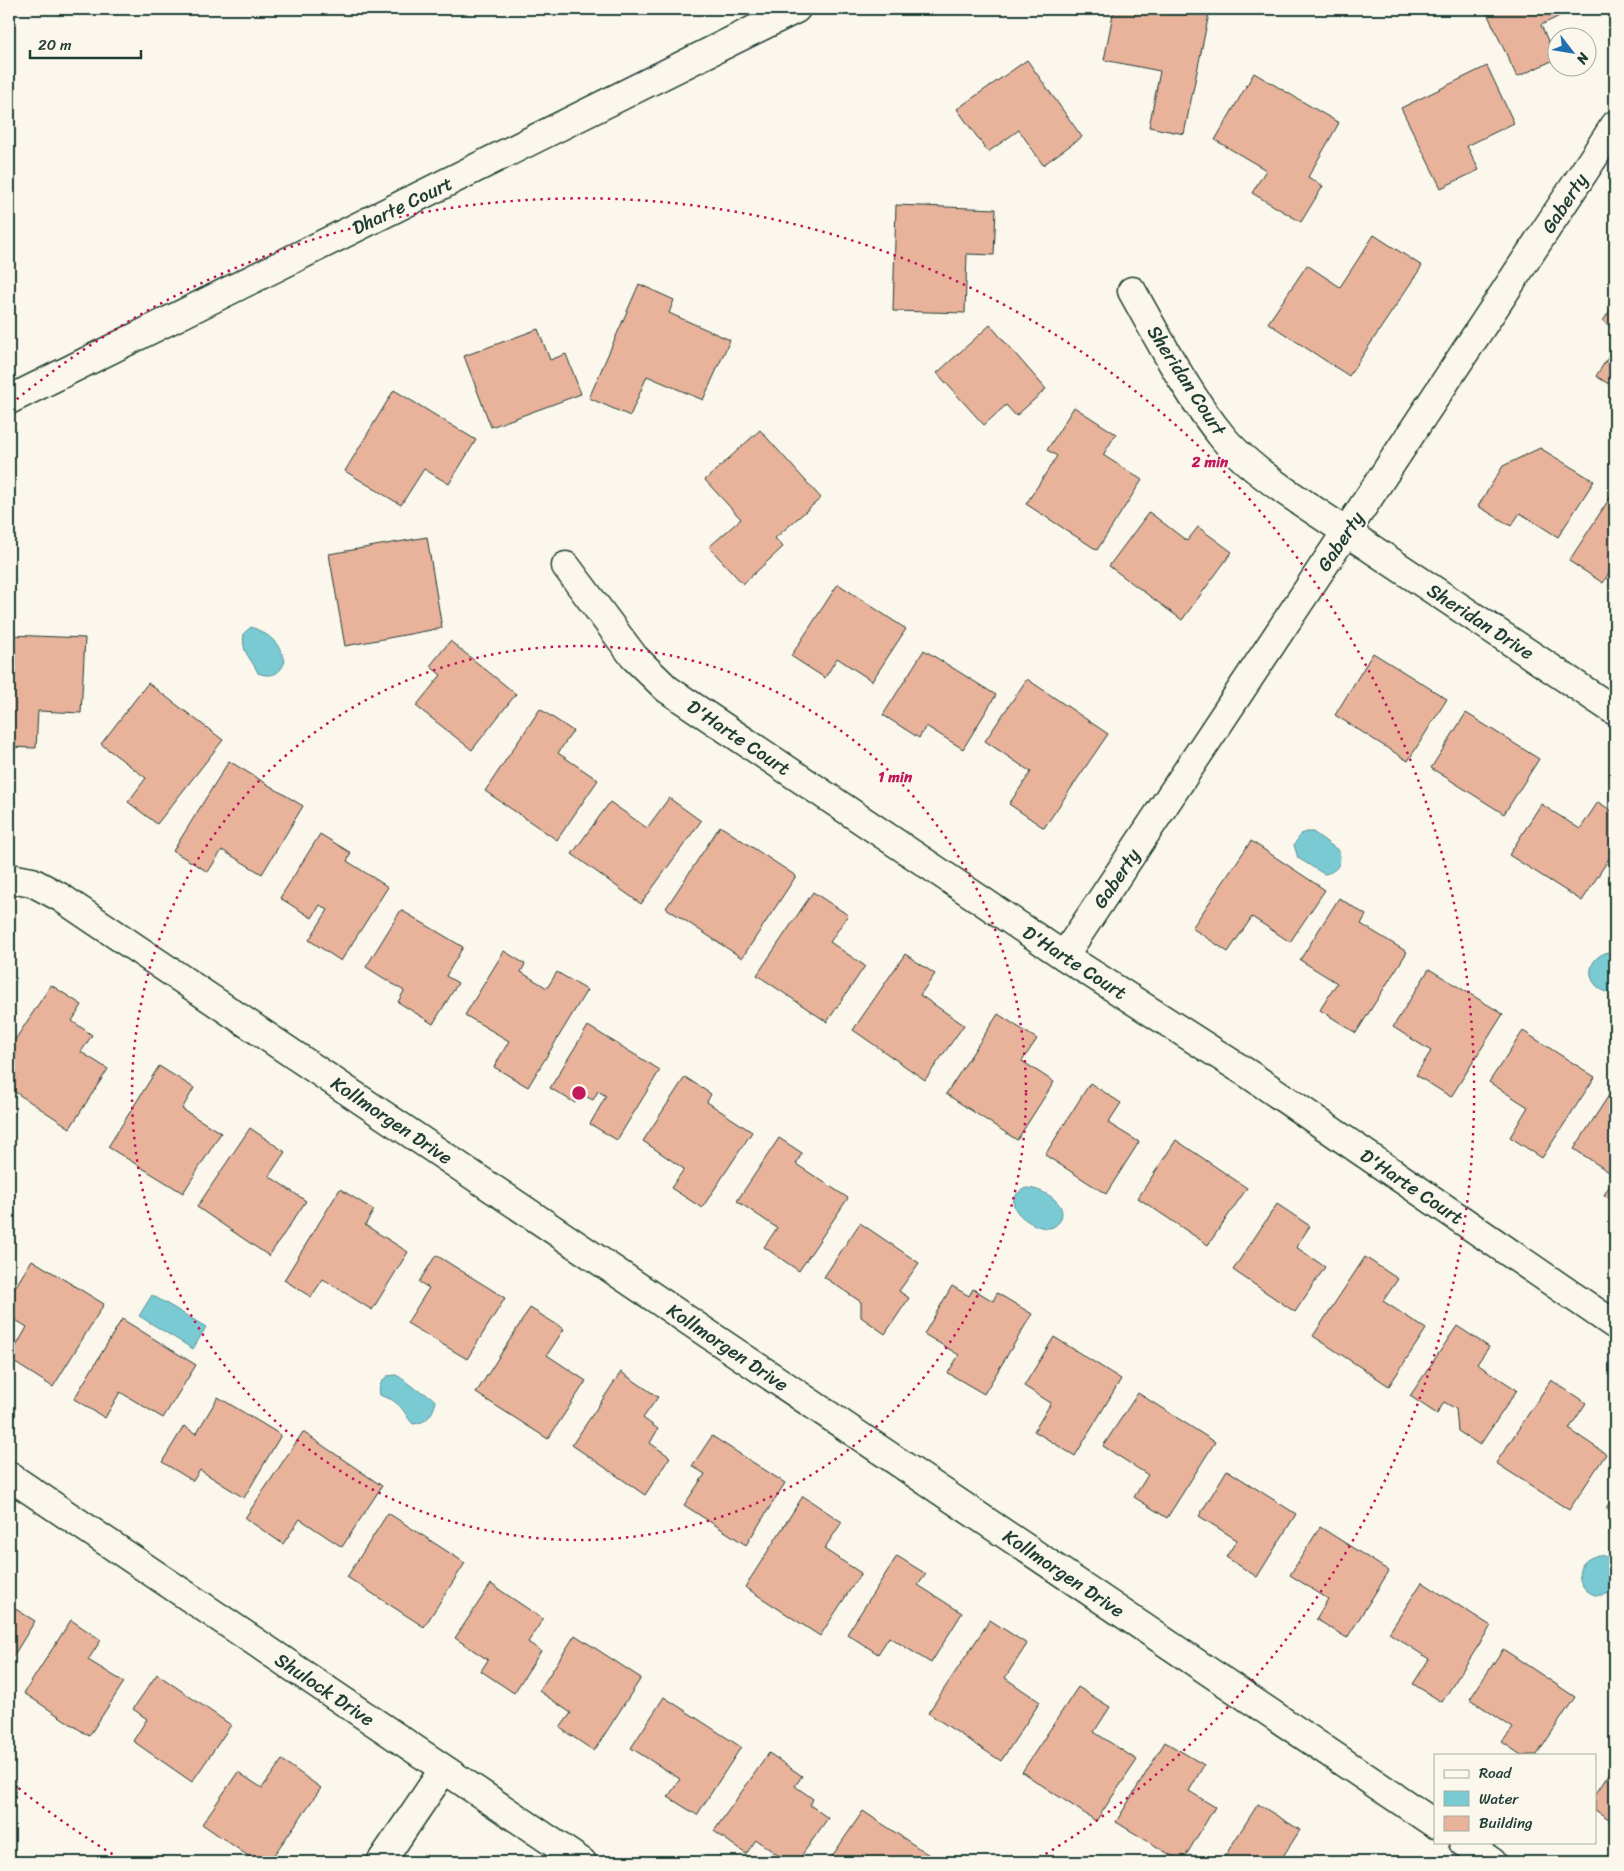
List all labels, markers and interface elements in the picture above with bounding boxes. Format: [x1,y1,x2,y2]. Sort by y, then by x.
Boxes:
scale bar [30,28,141,60]
north arrow [1546,28,1596,78]
text: 20 m [38,32,72,58]
text: N [1569,47,1596,69]
street label: Gaberty [1532,166,1597,240]
street label: Dharte Court [346,167,458,244]
street label: Sheridan Court [1138,318,1236,443]
text: 2 min [1191,449,1229,475]
street label: Gaberty [1308,504,1373,578]
street label: Sheridan Drive [1420,574,1541,669]
street label: D'Harte Court [680,690,797,784]
text: 1 min [878,764,913,790]
street label: Gaberty [1084,841,1149,915]
street label: D'Harte Court [1016,916,1134,1009]
street label: Kollmorgen Drive [324,1067,460,1174]
centre of rings [570,1084,588,1102]
street label: D'Harte Court [1353,1139,1470,1233]
street label: Kollmorgen Drive [660,1294,796,1401]
street label: Kollmorgen Drive [996,1520,1132,1627]
street label: Shulock Drive [268,1644,382,1735]
legend [1434,1754,1596,1844]
text: Road [1479,1760,1512,1786]
text: Water [1479,1786,1519,1812]
text: Building [1479,1810,1533,1836]

